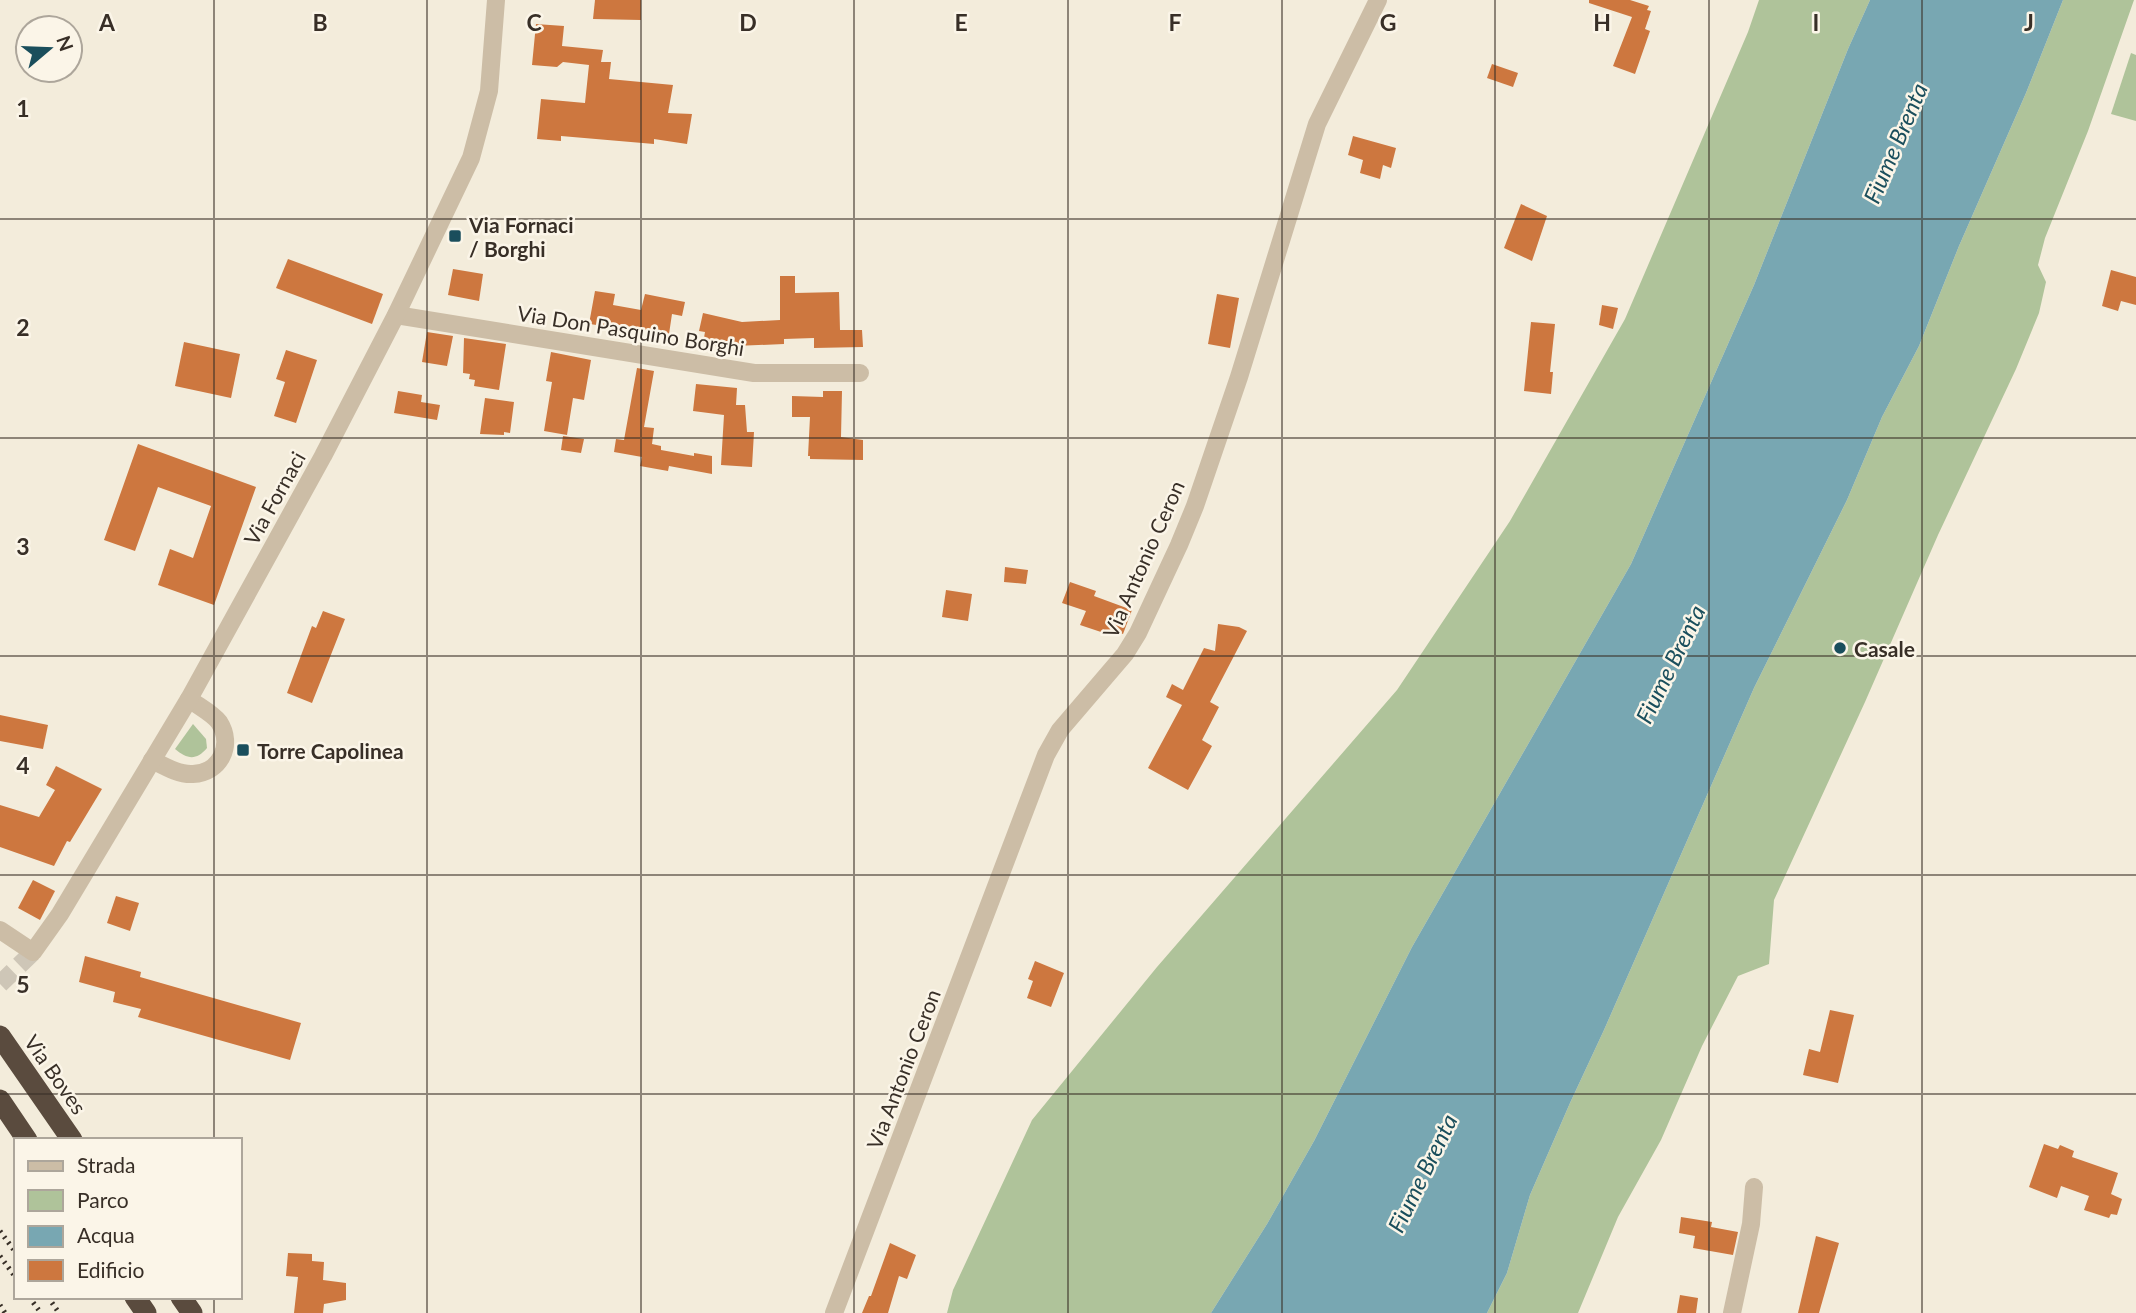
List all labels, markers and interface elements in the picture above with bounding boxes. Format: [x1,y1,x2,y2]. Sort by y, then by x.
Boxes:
text: A [98,8,116,36]
text: B [312,8,328,36]
text: C [526,8,542,36]
text: D [739,8,757,36]
text: E [954,8,968,36]
text: F [1168,8,1182,36]
text: G [1380,8,1396,36]
text: H [1593,8,1611,36]
text: I [1813,8,1819,36]
text: J [2024,8,2034,36]
north arrow [14,14,84,84]
text: N [52,33,79,54]
water label: Fiume Brenta [1857,79,1933,207]
text: 1 [16,94,30,122]
place label: Via Fornaci / Borghi [468,212,573,261]
marker: Via Fornaci / Borghi [447,228,463,244]
street label: Via Don Pasquino Borghi [516,300,746,360]
text: 2 [16,313,30,341]
street label: Via Fornaci [238,447,310,549]
street label: Via Antonio Ceron [1097,477,1189,641]
text: 3 [16,532,30,560]
water label: Fiume Brenta [1629,600,1711,728]
place label: Casale [1854,636,1915,661]
marker: Casale [1832,640,1848,656]
place label: Torre Capolinea [257,738,404,763]
marker: Torre Capolinea [235,742,251,758]
text: 4 [16,751,30,779]
text: 5 [16,970,30,998]
street label: Via Antonio Ceron [861,986,945,1152]
street label: Via Boves [20,1030,92,1118]
water label: Fiume Brenta [1381,1109,1463,1237]
legend [14,1138,242,1299]
text: Strada [77,1152,136,1177]
text: Parco [77,1187,129,1212]
text: Acqua [77,1222,135,1247]
text: Edificio [77,1257,145,1282]

